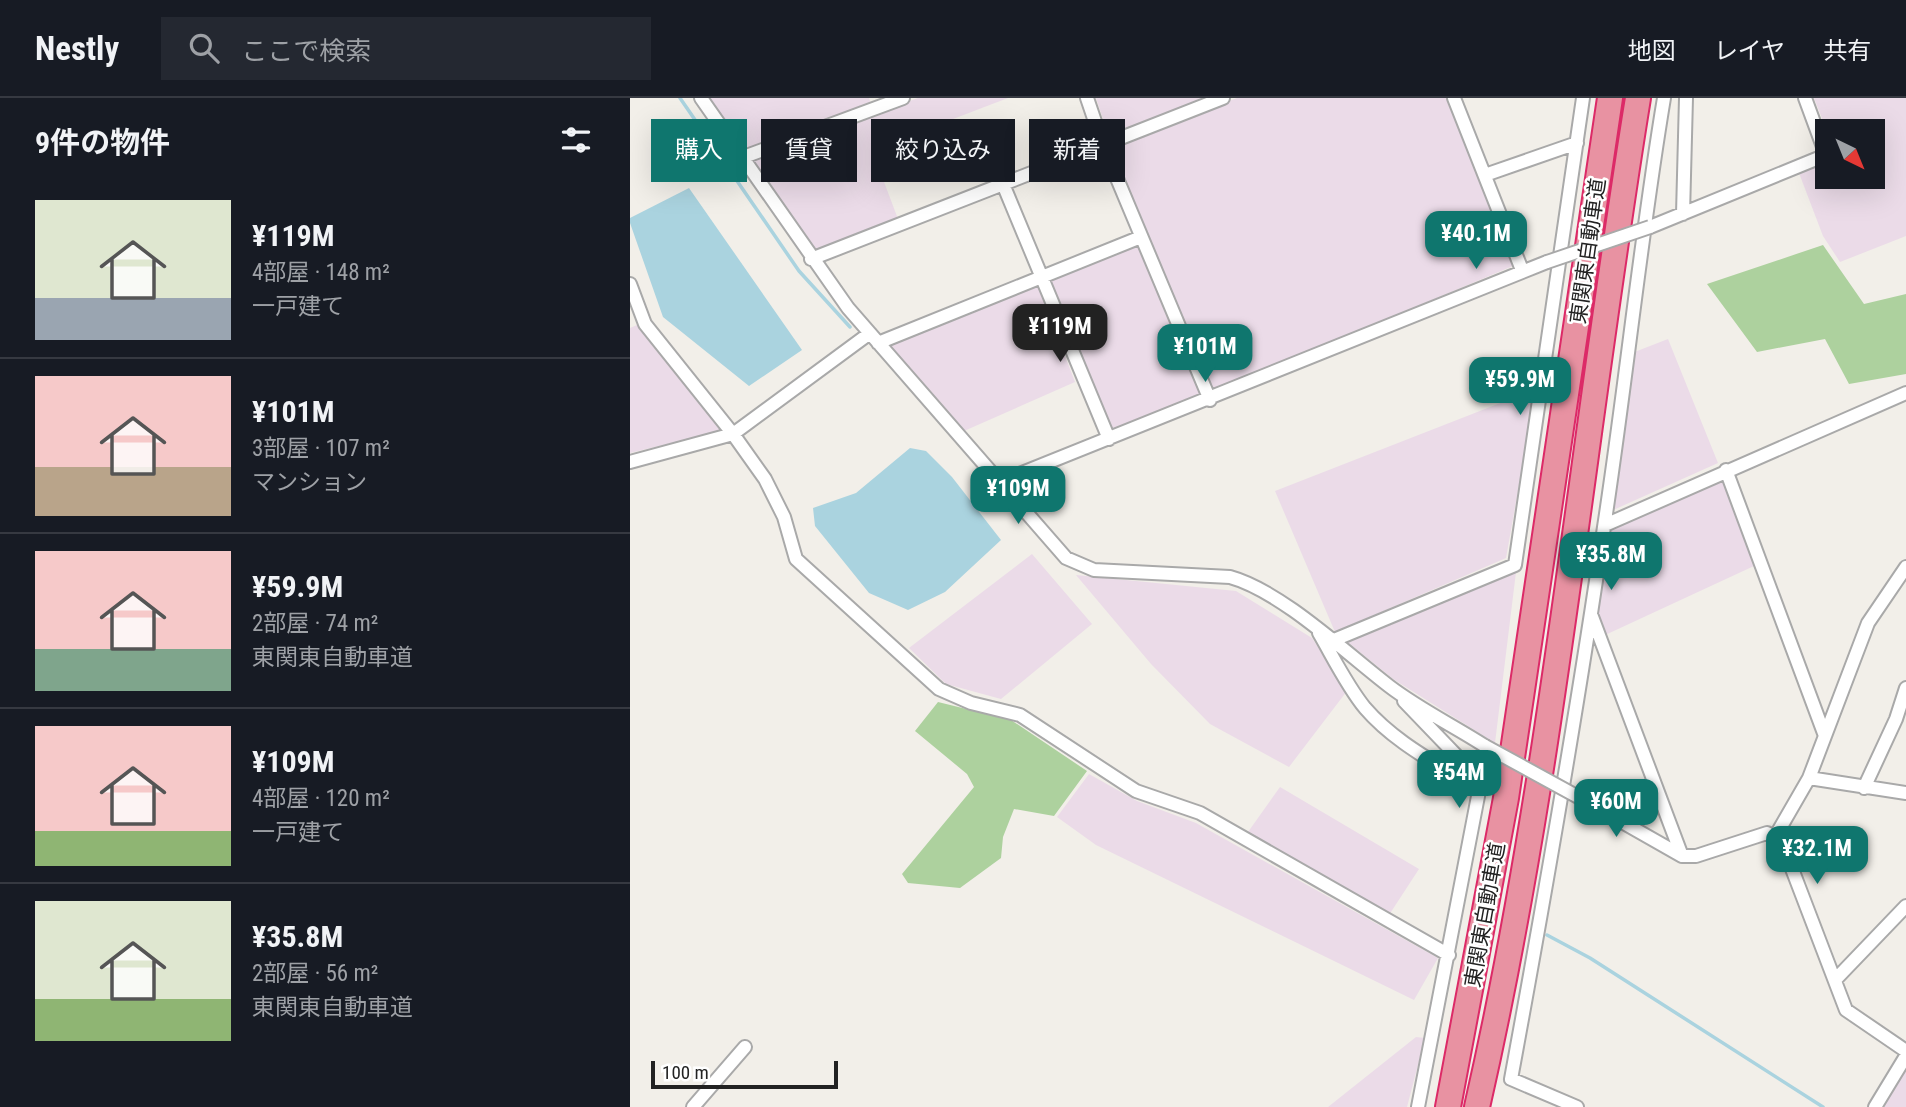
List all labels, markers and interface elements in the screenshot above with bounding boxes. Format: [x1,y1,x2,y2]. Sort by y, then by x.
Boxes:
search box [161,17,651,80]
text: Nestly [35,29,119,68]
icon: search [185,29,223,67]
text: ここで検索 [241,36,371,66]
text: 地図 [1628,37,1676,65]
text: レイヤ [1714,37,1785,65]
text: 共有 [1823,37,1871,65]
chip: 購入 [651,119,747,182]
chip: 賃貸 [761,119,857,182]
chip: 絞り込み [871,119,1015,182]
chip: 新着 [1029,119,1125,182]
north arrow [1815,119,1885,189]
map controls [1815,119,1885,189]
icon: filters [557,121,595,159]
text: 9件の物件 [35,125,170,160]
street label: 東関東自動車道 [1566,177,1610,325]
pin: ¥40.1M [1419,212,1533,271]
text: ¥119M [252,218,335,253]
text: ¥40.1M [1441,220,1511,247]
icon: home [91,228,175,312]
text: 4部屋 · 148 m² [252,259,390,286]
text: 一戸建て [252,293,344,320]
pin: ¥119M [1011,304,1109,364]
text: ¥119M [1028,313,1092,340]
pin: ¥101M [1156,324,1254,384]
text: ¥101M [1173,333,1237,360]
pin: ¥59.9M [1463,358,1577,417]
text: ¥59.9M [1485,366,1555,393]
text: ¥101M [252,394,335,429]
icon: home [91,404,175,488]
text: 3部屋 · 107 m² [252,435,390,462]
pin: ¥109M [969,466,1067,526]
text: マンション [252,469,367,496]
text: ¥109M [986,475,1050,502]
pin: ¥35.8M [1554,532,1668,592]
text: ¥35.8M [1576,541,1646,568]
text: ¥59.9M [252,569,343,604]
icon: home [91,579,175,663]
text: 2部屋 · 74 m² [252,610,378,637]
text: 東関東自動車道 [252,644,413,671]
text: ¥109M [252,744,335,779]
pin: ¥54M [1418,750,1500,810]
icon: home [91,754,175,838]
text: ¥54M [1433,759,1485,786]
pin: ¥60M [1575,780,1657,839]
text: 4部屋 · 120 m² [252,785,390,812]
text: ¥60M [1590,788,1642,815]
text: 一戸建て [252,819,344,846]
pin: ¥32.1M [1760,826,1874,886]
text: ¥32.1M [1782,835,1852,862]
street label: 東関東自動車道 [1460,841,1510,989]
text: ¥35.8M [252,919,343,954]
icon: home [91,929,175,1013]
text: 2部屋 · 56 m² [252,960,378,987]
text: 東関東自動車道 [252,994,413,1021]
scale bar [651,1058,838,1090]
text: 100 m [662,1061,709,1084]

